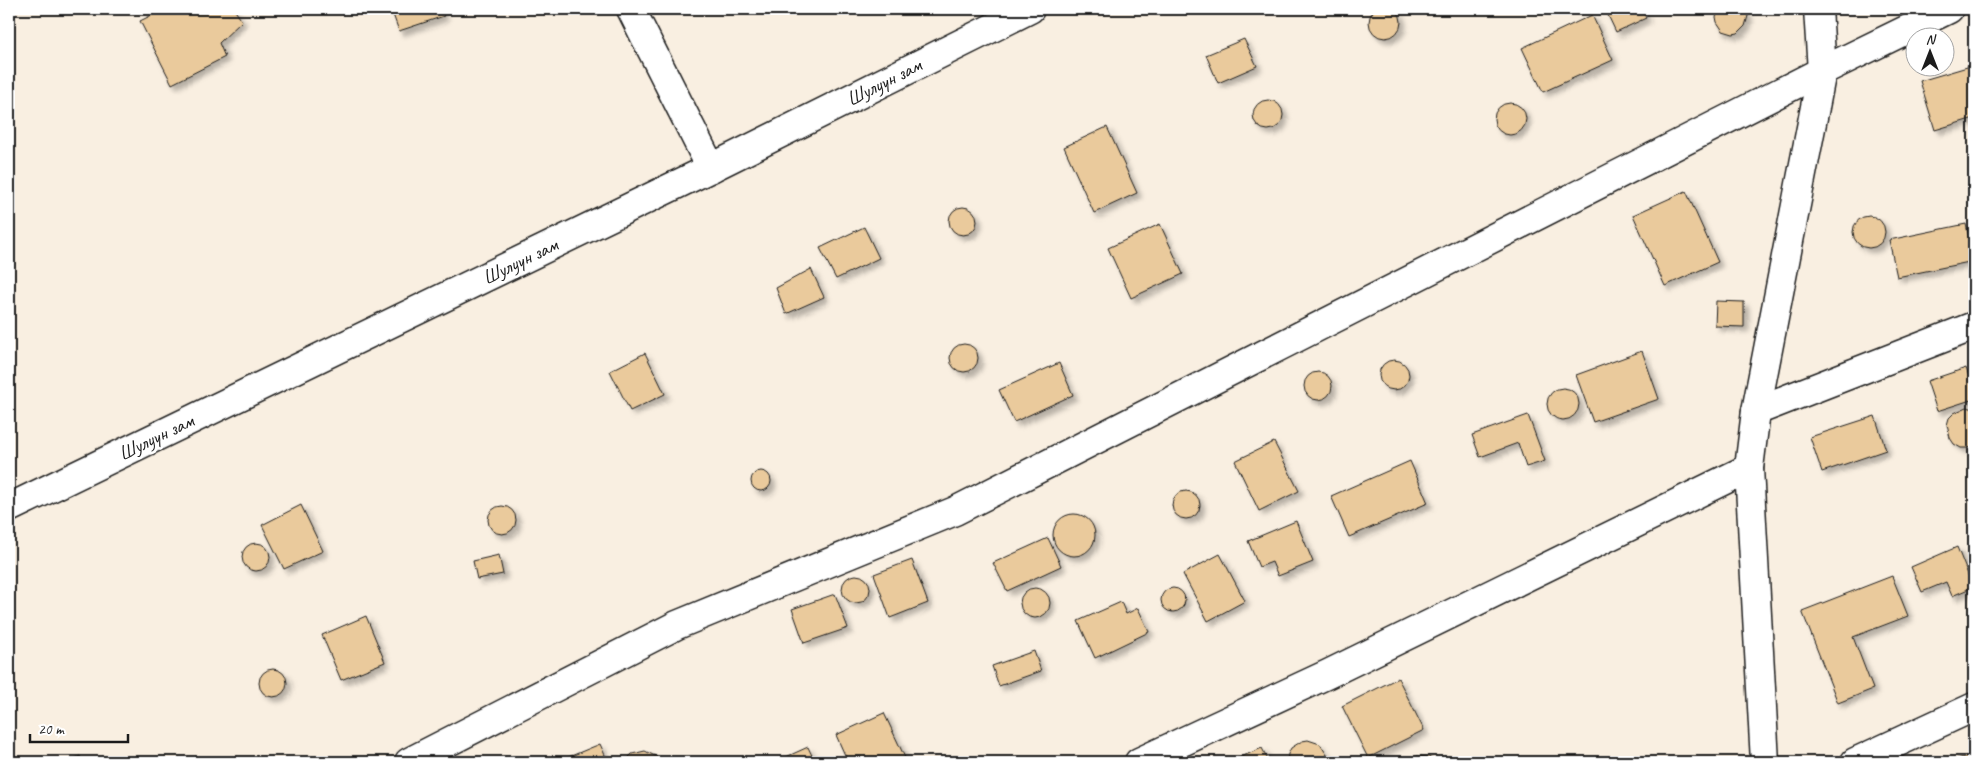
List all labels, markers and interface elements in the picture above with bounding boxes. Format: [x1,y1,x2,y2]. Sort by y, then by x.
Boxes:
north arrow [1906,28,1956,78]
text: N [1926,31,1937,48]
street label: Шулуун зам [842,52,927,112]
street label: Шулуун зам [478,231,563,290]
street label: Шулуун зам [114,407,199,466]
scale bar [30,711,128,743]
text: 20 m [38,720,65,739]

